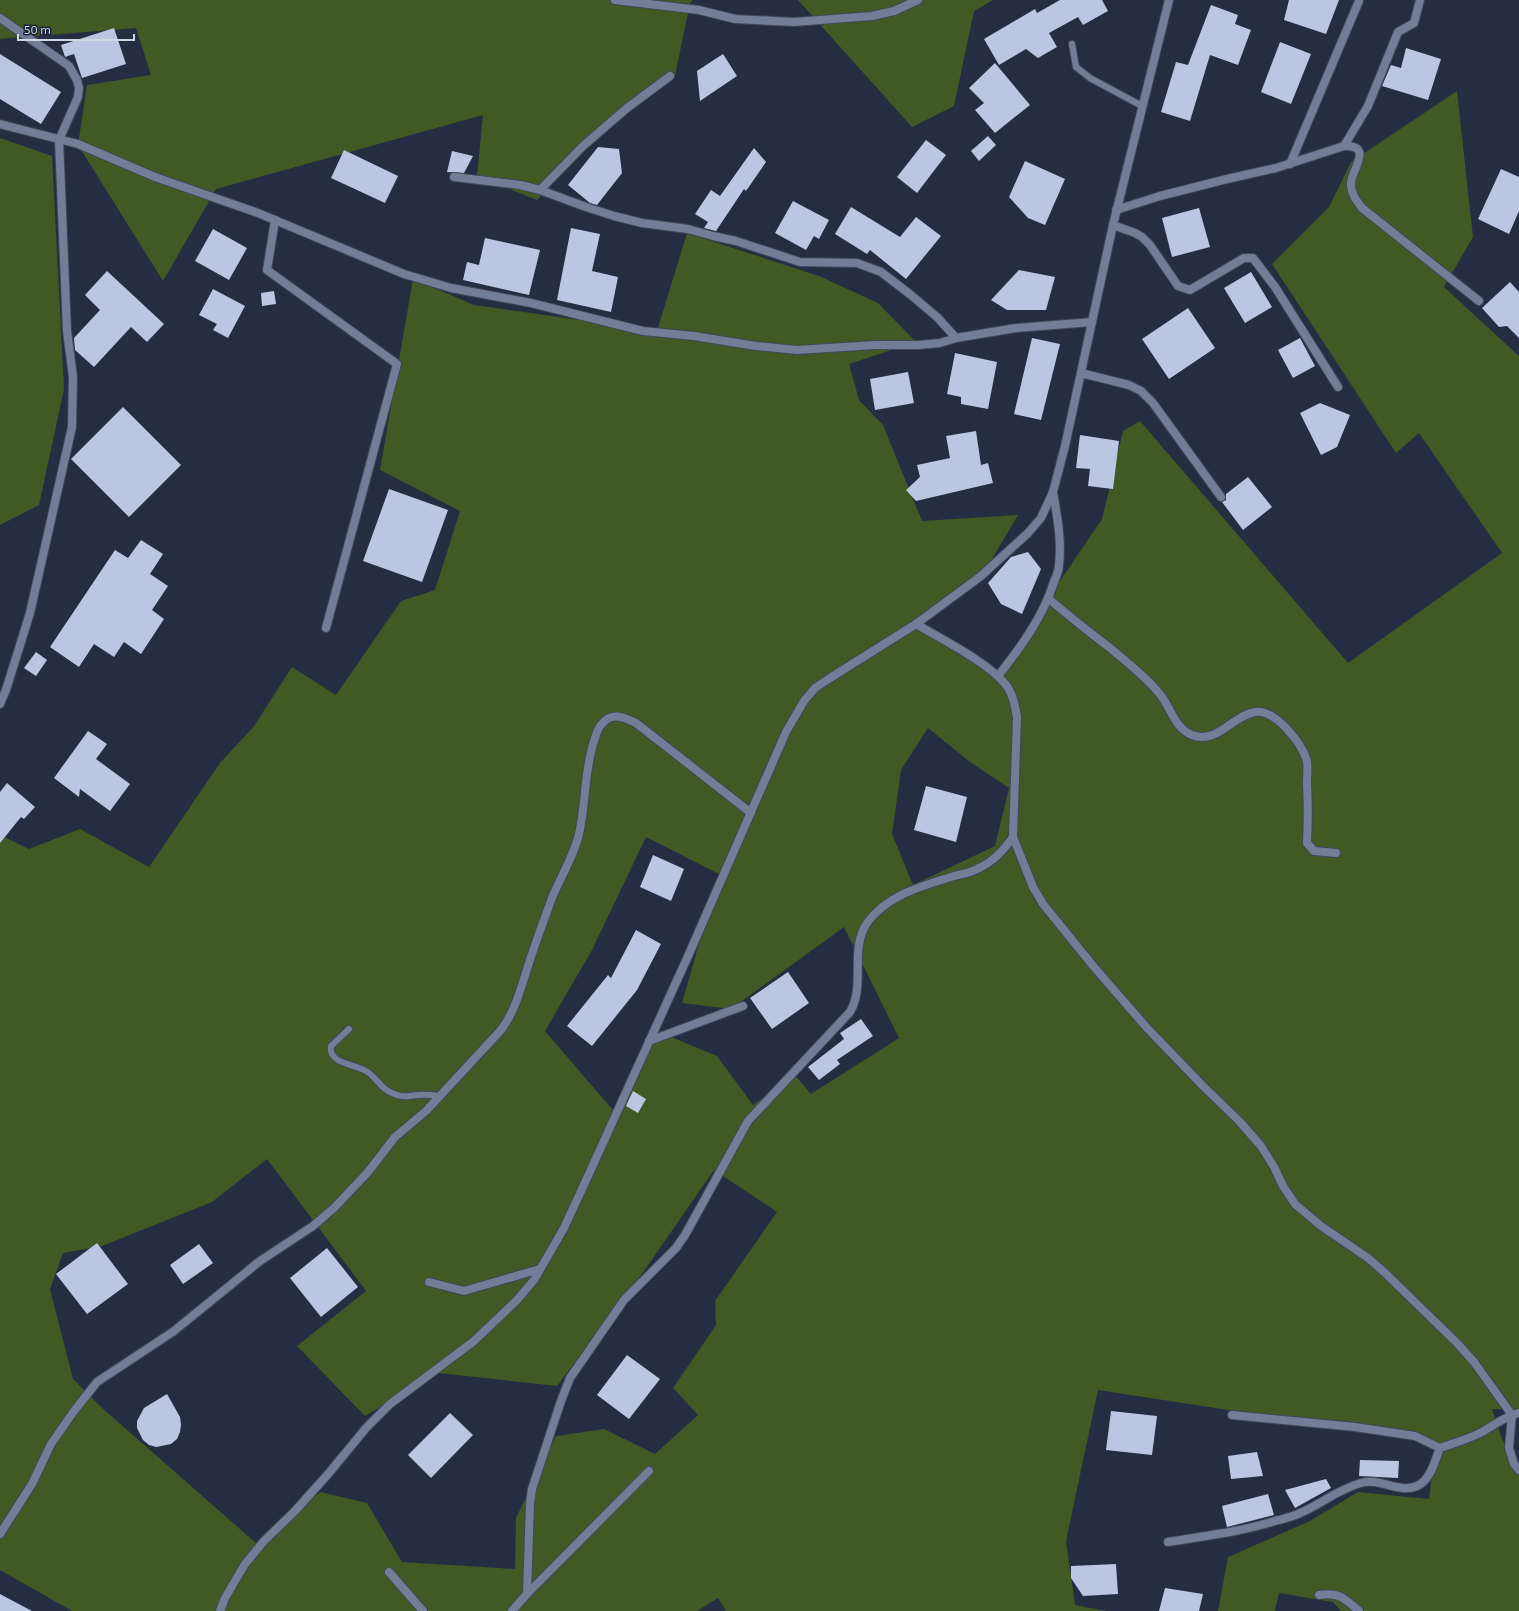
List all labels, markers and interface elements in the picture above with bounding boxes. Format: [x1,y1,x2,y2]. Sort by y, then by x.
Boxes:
scale bar [18,16,134,42]
text: 50 m [24,22,51,36]

